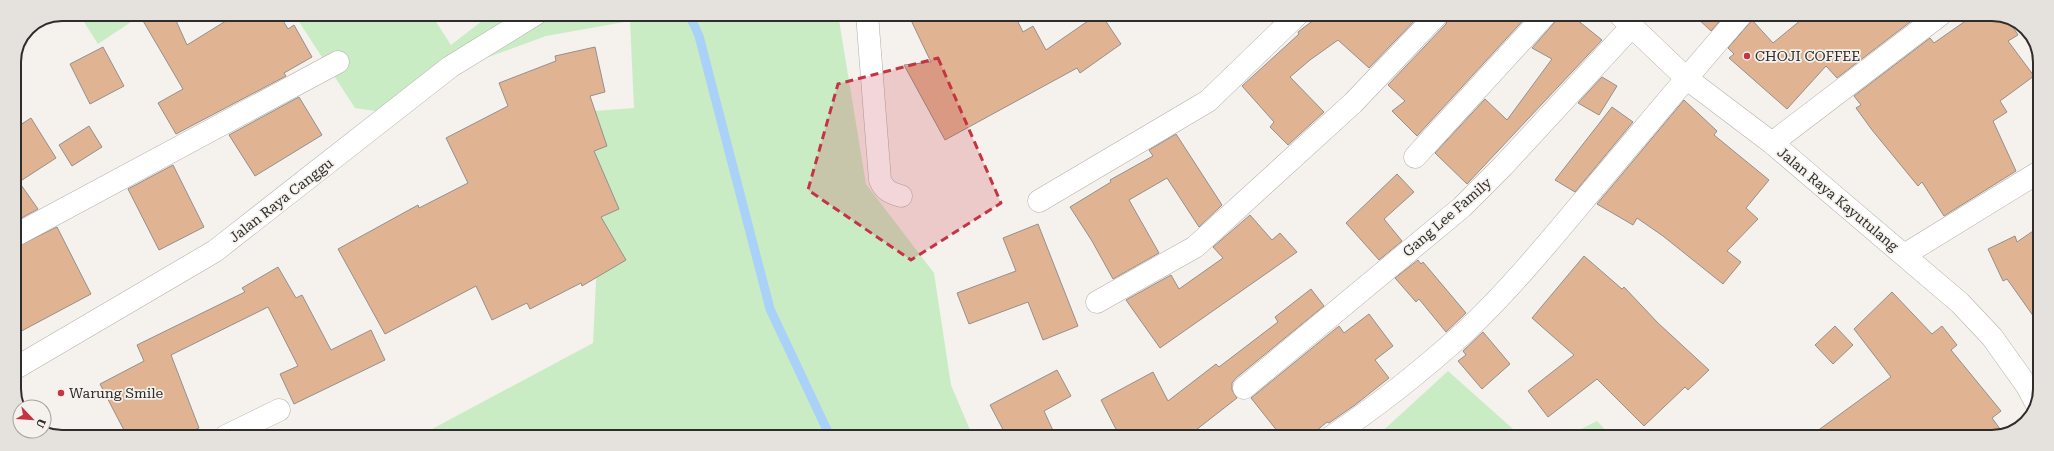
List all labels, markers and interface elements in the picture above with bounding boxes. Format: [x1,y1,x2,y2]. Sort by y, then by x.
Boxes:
place label: CHOJI COFFEE [1755,48,1860,64]
marker: CHOJI COFFEE [1742,51,1752,61]
street label: Jalan Raya Kayutulang [1774,144,1902,254]
street label: Jalan Raya Canggu [226,154,336,245]
street label: Gang Lee Family [1399,174,1495,260]
place label: Warung Smile [69,385,164,401]
marker: Warung Smile [56,388,66,398]
north arrow [12,399,52,439]
text: U [33,416,48,430]

